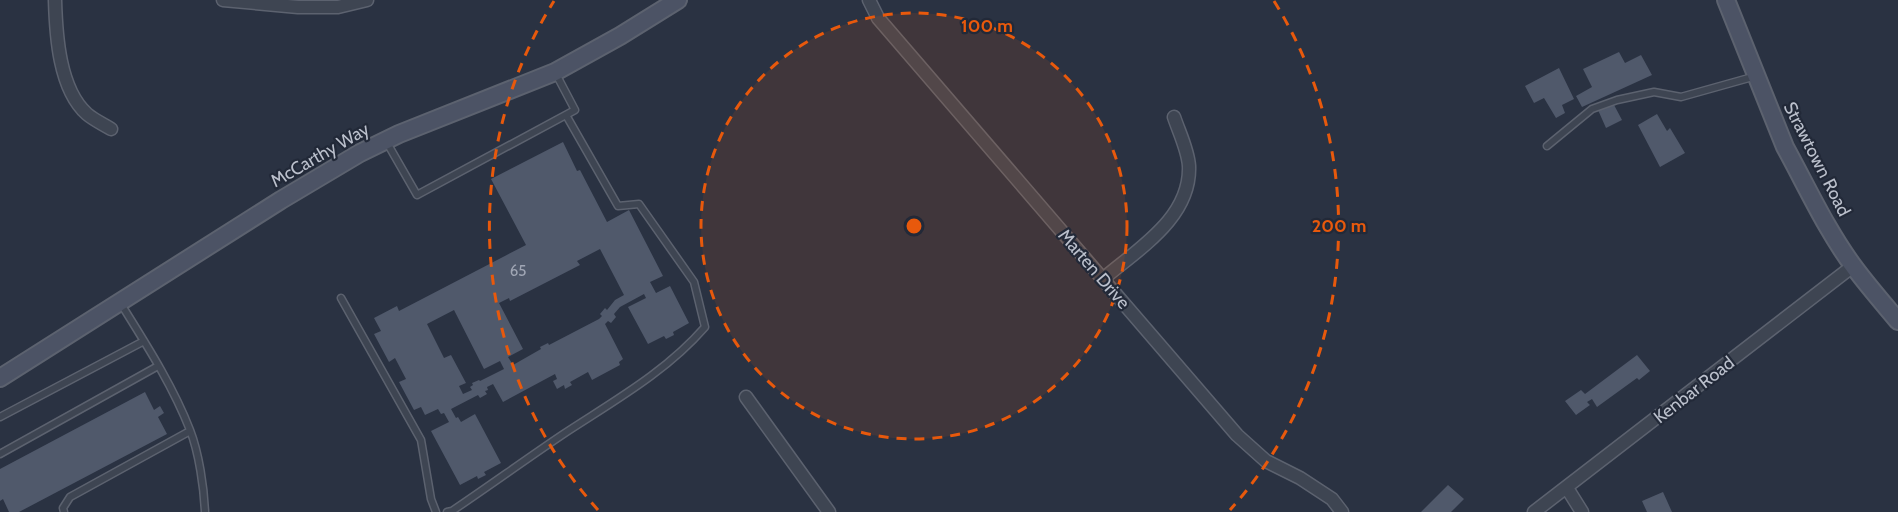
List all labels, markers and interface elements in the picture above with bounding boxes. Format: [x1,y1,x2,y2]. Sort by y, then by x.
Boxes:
text: 100 m [961,15,1013,37]
street label: Strawtown Road [1779,98,1855,220]
street label: McCarthy Way [267,118,373,192]
text: 200 m [1312,215,1366,237]
centre of rings [904,216,924,236]
street label: Marten Drive [1053,225,1135,313]
house number: 65 [510,262,526,280]
street label: Kenbar Road [1649,352,1739,428]

